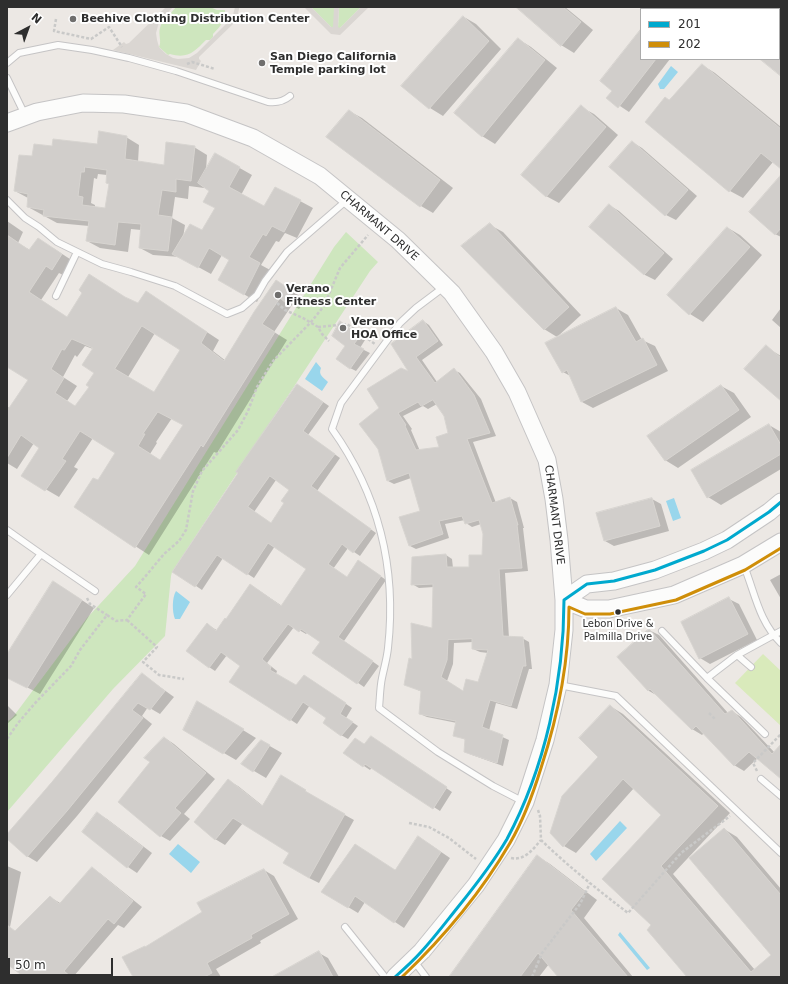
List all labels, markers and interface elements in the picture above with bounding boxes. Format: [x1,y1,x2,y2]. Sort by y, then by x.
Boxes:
north arrow [8,8,48,48]
legend [640,8,780,60]
text: N [28,11,44,26]
place label: Beehive Clothing Distribution Center [81,12,310,26]
marker: Beehive Clothing Distribution Center [68,14,78,24]
text: 201 [678,17,701,31]
text: 202 [678,37,701,51]
place label: San Diego California Temple parking lot [270,50,396,76]
marker: San Diego California Temple parking lot [257,58,267,68]
street label: CHARMANT DRIVE [337,188,421,264]
place label: Verano Fitness Center [286,282,376,308]
marker: Verano Fitness Center [273,290,283,300]
place label: Verano HOA Office [351,315,417,341]
marker: Verano HOA Office [338,323,348,333]
street label: CHARMANT DRIVE [541,464,567,566]
marker: Lebon Drive & Palmilla Drive [613,607,623,617]
place label: Lebon Drive & Palmilla Drive [582,618,654,642]
scale bar [10,950,115,976]
text: 50 m [15,958,46,972]

